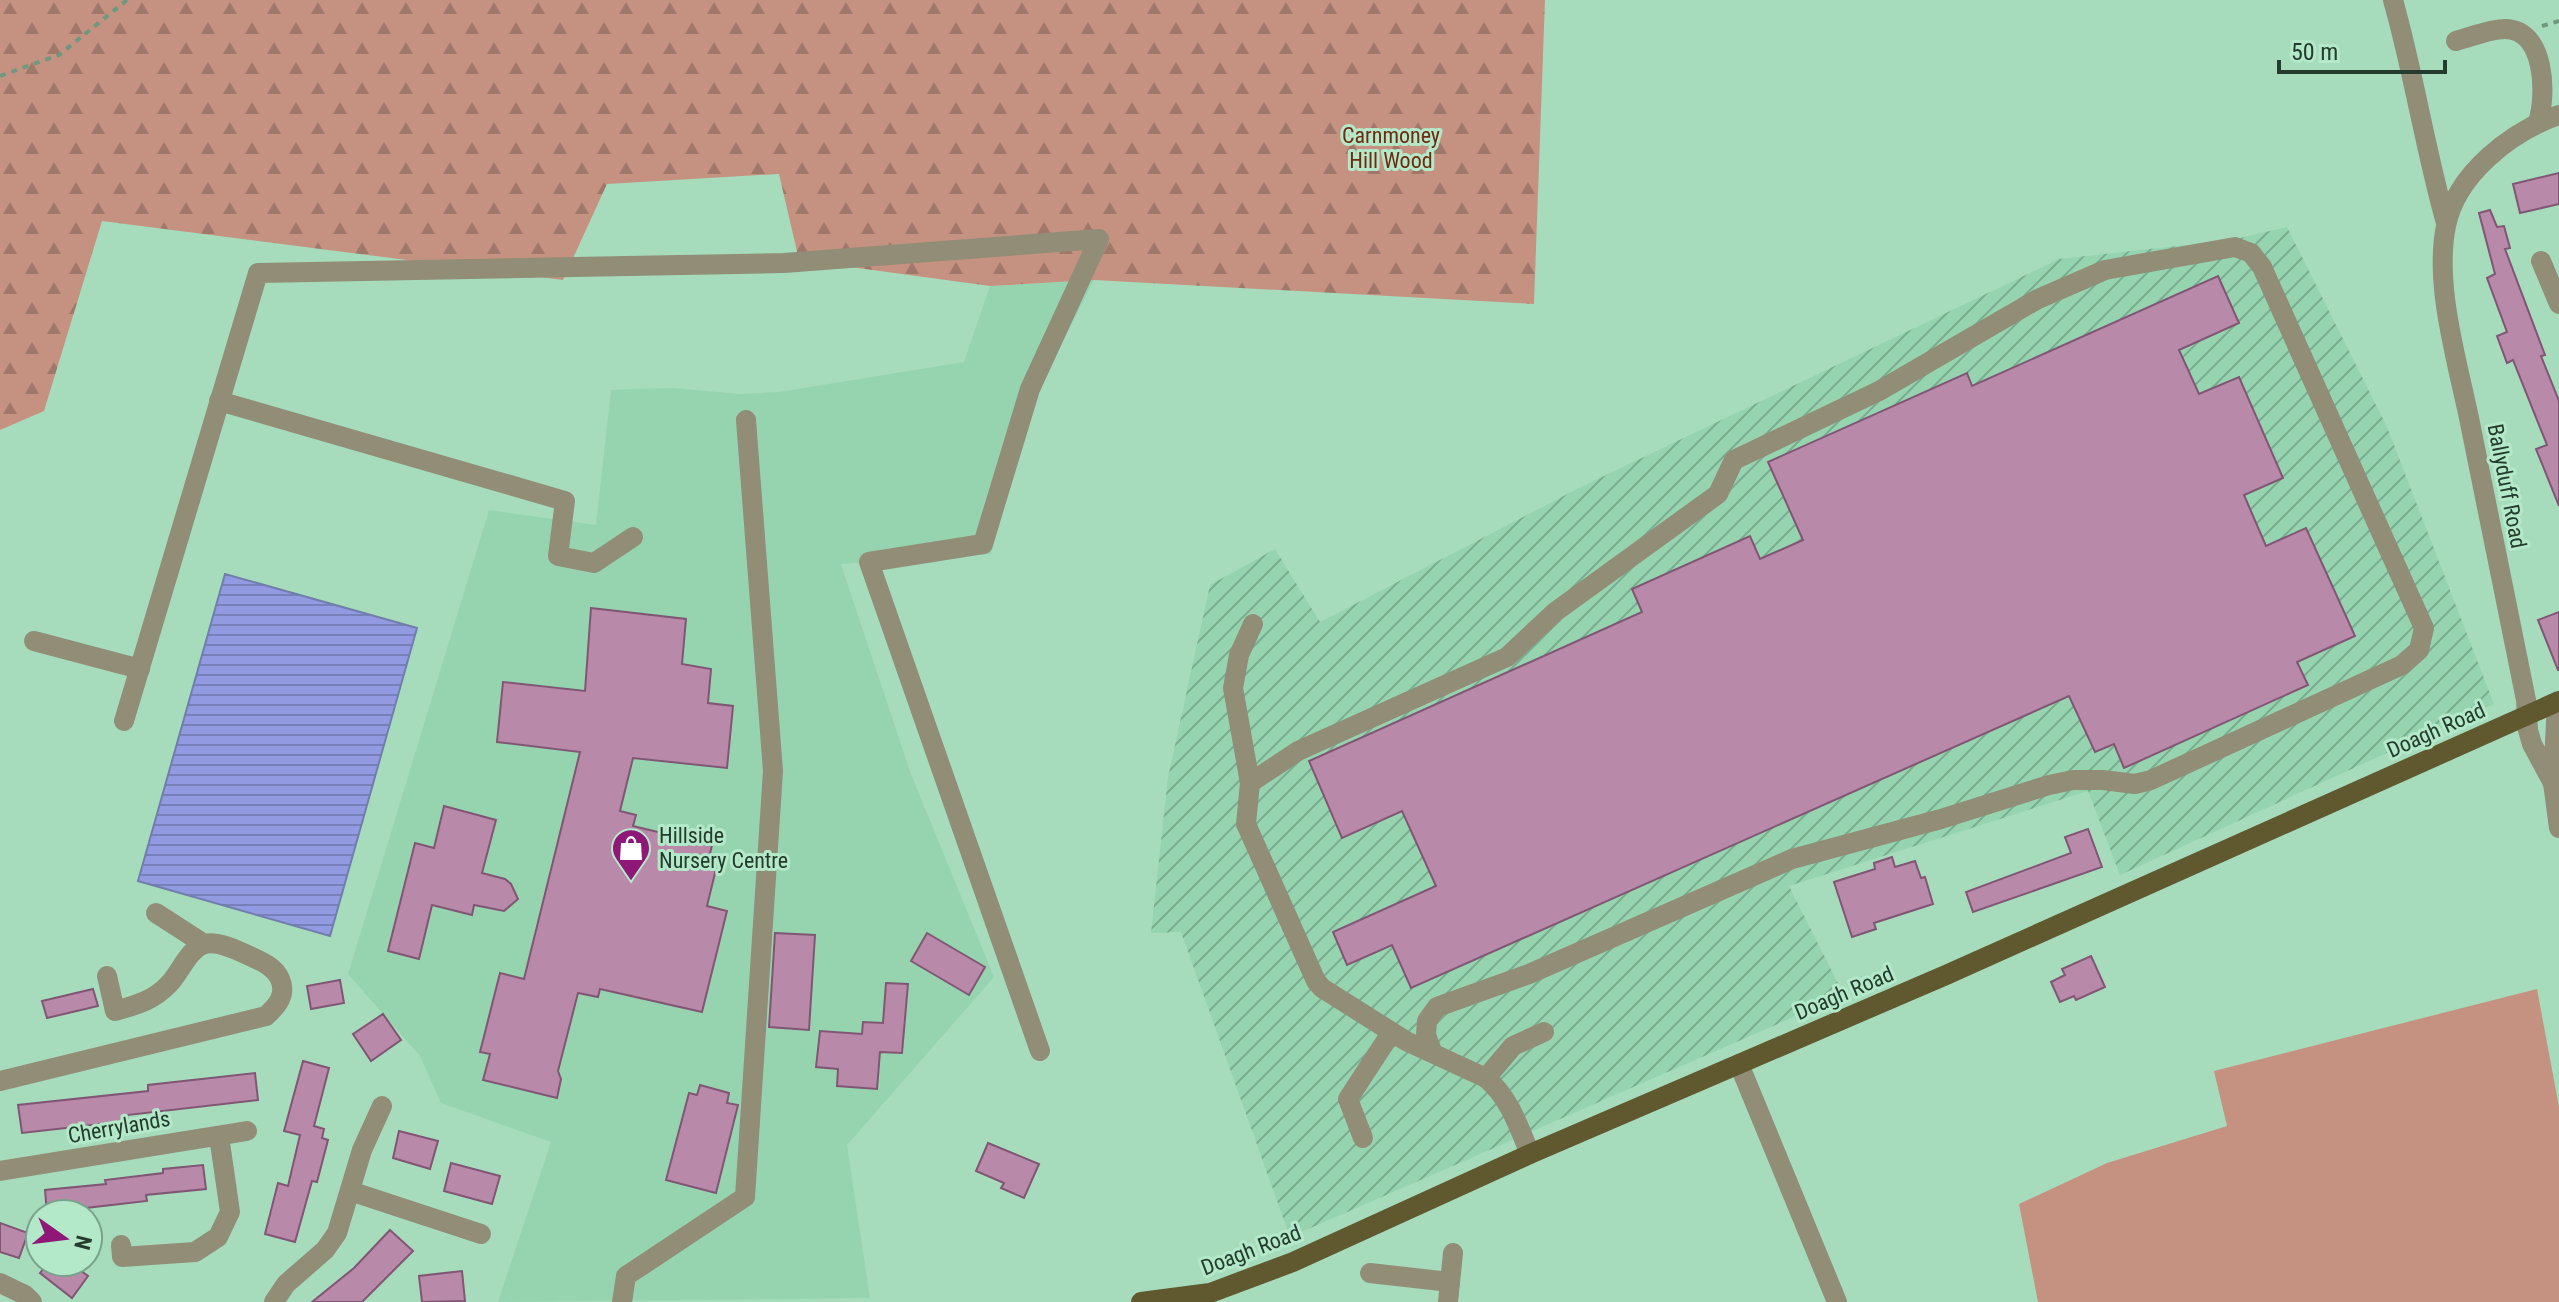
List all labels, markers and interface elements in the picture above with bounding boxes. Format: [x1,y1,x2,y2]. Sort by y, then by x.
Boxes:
scale bar [2279,24,2445,74]
text: 50 m [2291,38,2338,66]
park label: Carnmoney Hill Wood [1342,123,1440,173]
street label: Ballyduff Road [2483,422,2531,550]
street label: Doagh Road [2383,697,2489,763]
place label: Hillside Nursery Centre [659,823,788,873]
shop icon: Hillside Nursery Centre [610,827,652,882]
street label: Doagh Road [1791,961,1897,1025]
street label: Cherrylands [66,1106,172,1148]
north arrow [24,1198,104,1278]
street label: Doagh Road [1198,1220,1304,1280]
text: N [69,1233,97,1252]

